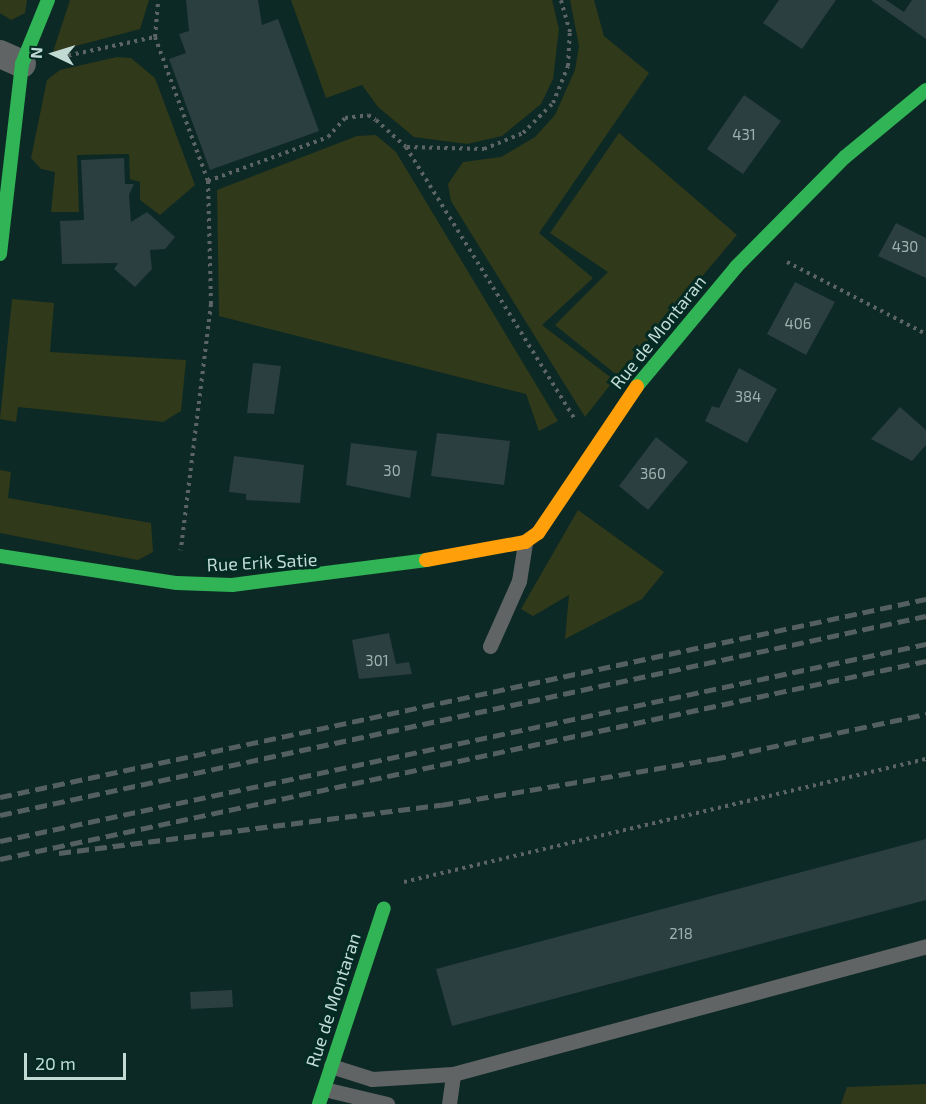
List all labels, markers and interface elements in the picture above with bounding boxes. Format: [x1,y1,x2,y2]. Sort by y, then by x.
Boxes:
north arrow [24,24,84,84]
text: N [26,46,45,59]
house number: 431 [732,126,756,144]
house number: 430 [892,238,918,256]
street label: Rue de Montaran [606,271,710,393]
house number: 406 [785,315,811,333]
house number: 384 [735,388,761,406]
house number: 30 [383,462,401,480]
house number: 360 [640,465,666,483]
street label: Rue Erik Satie [206,548,318,576]
house number: 301 [365,652,389,670]
house number: 218 [669,925,693,943]
street label: Rue de Montaran [301,930,365,1070]
scale bar [27,1041,129,1079]
text: 20 m [35,1052,76,1074]

